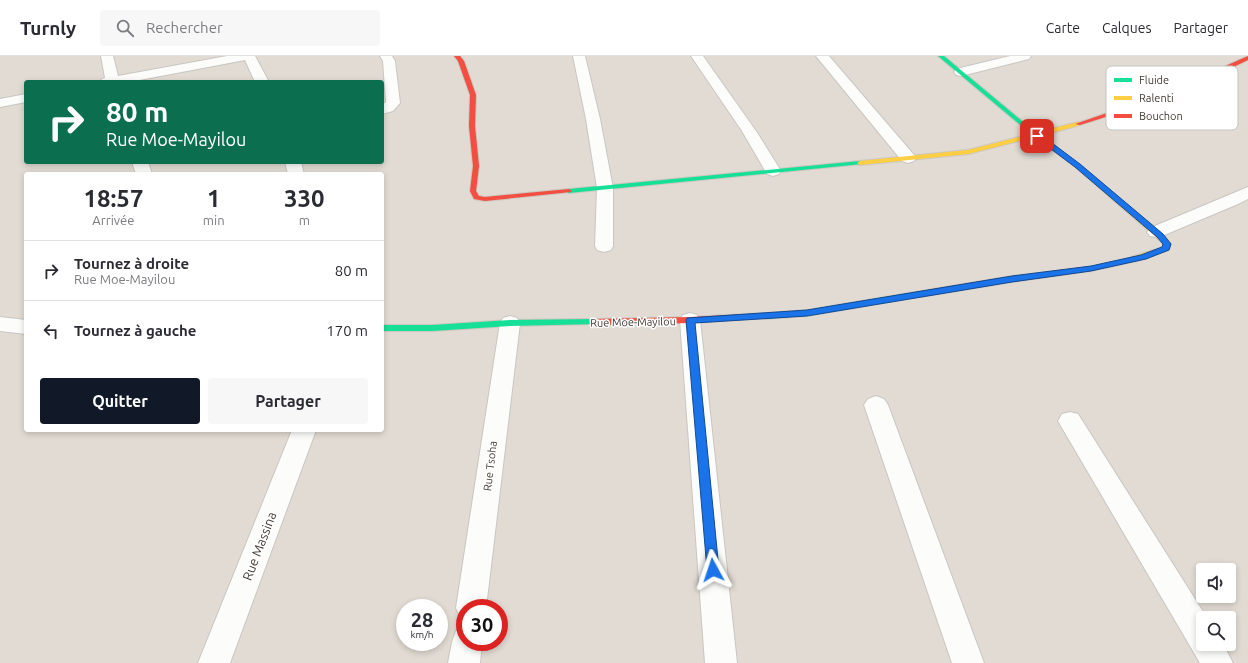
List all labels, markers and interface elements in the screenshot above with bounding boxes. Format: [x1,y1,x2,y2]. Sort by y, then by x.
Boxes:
search box [100,10,380,46]
text: Turnly [20,17,76,39]
icon: search [114,17,136,39]
text: Rechercher [146,19,223,36]
text: Carte [1046,20,1080,36]
text: Calques [1102,20,1151,36]
text: Partager [1173,20,1228,36]
legend [1106,66,1238,130]
text: Fluide [1139,74,1169,86]
text: Ralenti [1139,92,1174,104]
icon: right [40,96,92,148]
text: 80 m [106,96,168,127]
text: Bouchon [1139,110,1183,122]
pin [1020,119,1054,153]
icon: arrive [1026,125,1048,147]
text: Rue Moe-Mayilou [106,129,246,149]
text: 18:57 [83,185,143,212]
text: 1 [207,185,220,212]
text: 330 [284,185,325,212]
text: Arrivée [92,213,134,227]
text: min [203,213,225,227]
text: m [299,213,310,227]
text: Tournez à droite [74,255,189,272]
icon: right [40,260,62,282]
text: 80 m [335,262,368,279]
text: Rue Moe-Mayilou [74,272,175,286]
street label: Rue Moe-Mayilou [590,315,676,329]
icon: left [40,320,62,342]
text: Tournez à gauche [74,322,197,339]
text: 170 m [326,322,368,339]
button: Quitter [40,378,200,424]
button: Partager [208,378,368,424]
street label: Rue Tsoha [481,440,499,492]
street label: Rue Massina [240,510,278,582]
position arrow [692,549,734,591]
map controls [1196,563,1236,651]
button: sound [1196,563,1236,603]
speed limit sign: 30 [456,599,508,651]
text: 28 [411,608,433,631]
button: search [1196,611,1236,651]
text: km/h [410,629,434,640]

